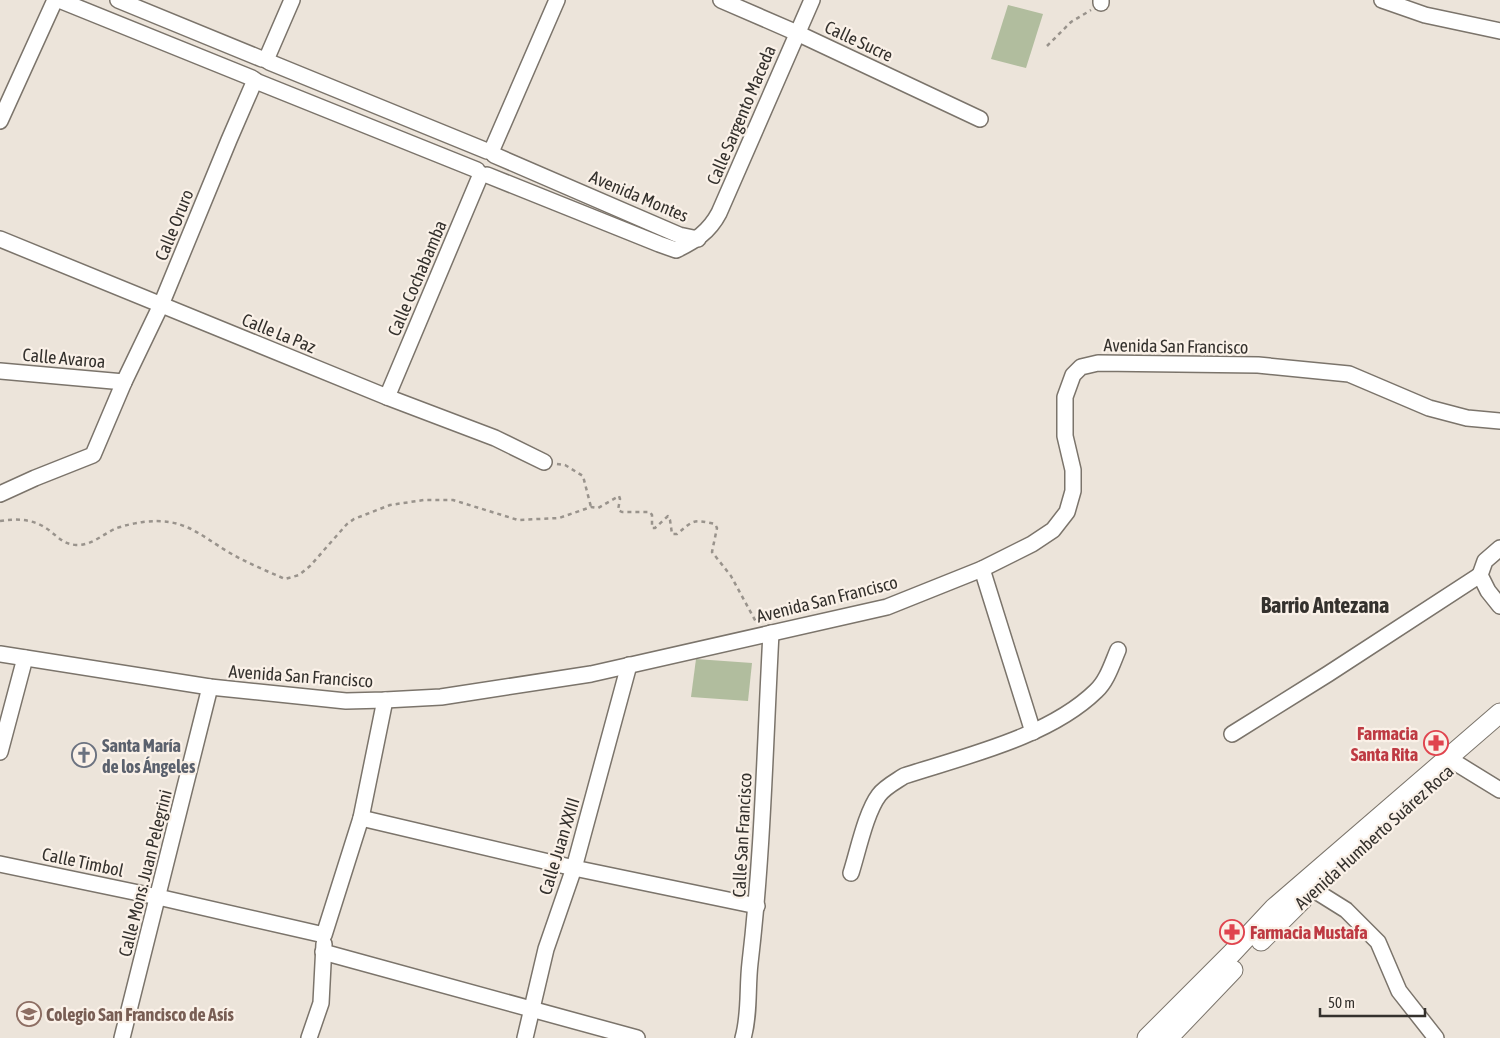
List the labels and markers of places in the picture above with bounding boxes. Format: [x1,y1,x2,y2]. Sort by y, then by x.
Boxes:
place label: Farmacia Santa Rita [1351,723,1418,765]
pharmacy icon: Farmacia Santa Rita [1423,730,1449,756]
place label: Santa María de los Ángeles [102,735,196,777]
church icon: Santa María de los Ángeles [71,742,97,768]
pharmacy icon: Farmacia Mustafa [1219,919,1245,945]
place label: Farmacia Mustafa [1250,922,1368,943]
school or university icon: Colegio San Francisco de Asís [16,1001,42,1027]
place label: Colegio San Francisco de Asís [46,1004,234,1025]

